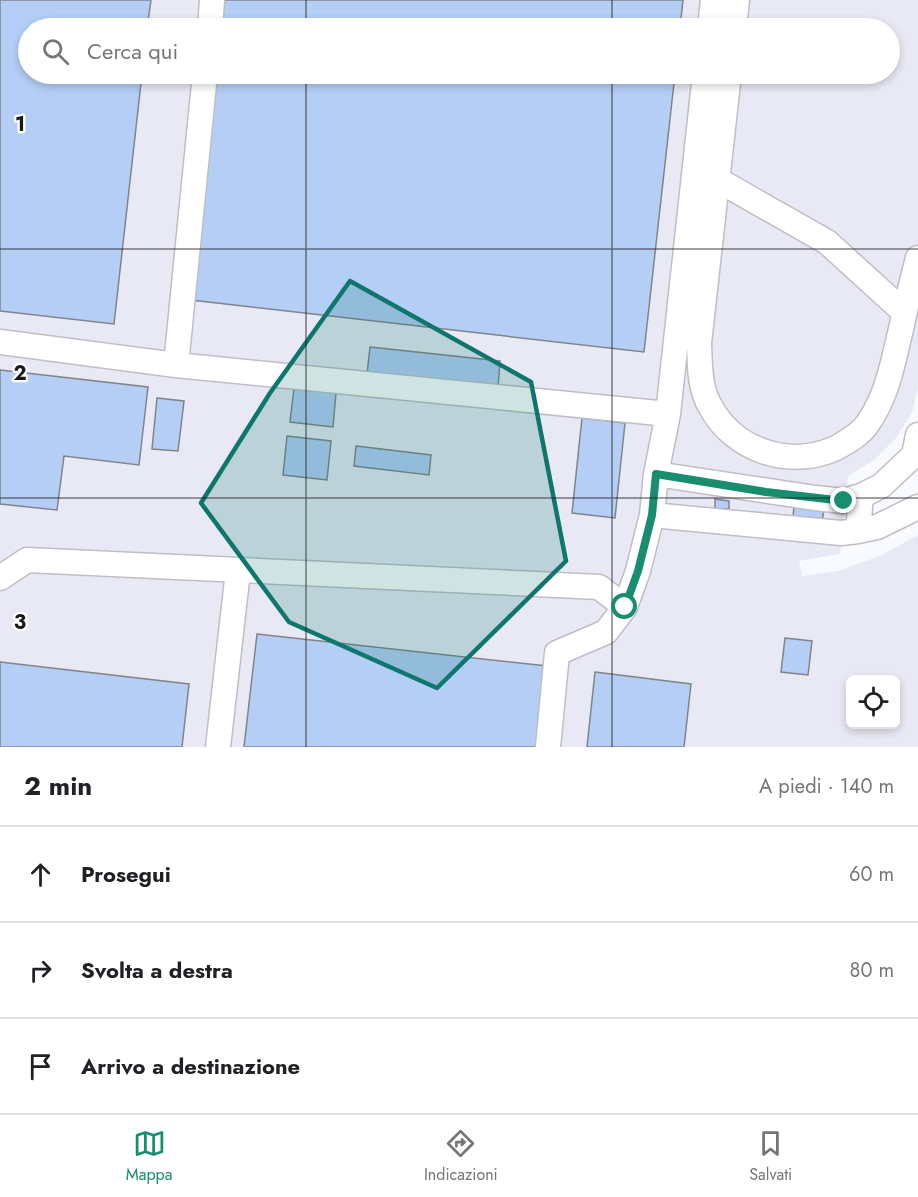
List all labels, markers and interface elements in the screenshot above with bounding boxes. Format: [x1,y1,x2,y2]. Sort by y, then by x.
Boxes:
search box [18,18,900,84]
icon: search [39,35,72,68]
text: Cerca qui [87,35,178,67]
text: 1 [15,110,25,139]
text: 2 [13,359,27,388]
route end [830,487,856,513]
route start [611,593,637,619]
text: 3 [14,608,26,637]
map controls [846,675,900,729]
button: locate [846,675,900,729]
text: 2 min [24,767,92,805]
text: A piedi · 140 m [759,772,894,801]
icon: ahead [24,858,57,891]
text: Prosegui [81,858,171,890]
text: 60 m [849,860,894,889]
icon: right [24,954,57,987]
text: Svolta a destra [81,954,233,986]
text: 80 m [849,956,894,985]
icon: arrive [24,1050,57,1083]
text: Arrivo a destinazione [81,1050,300,1082]
tab: Mappa [126,1127,172,1186]
tab: Indicazioni [424,1127,498,1186]
tab: Salvati [749,1127,792,1186]

